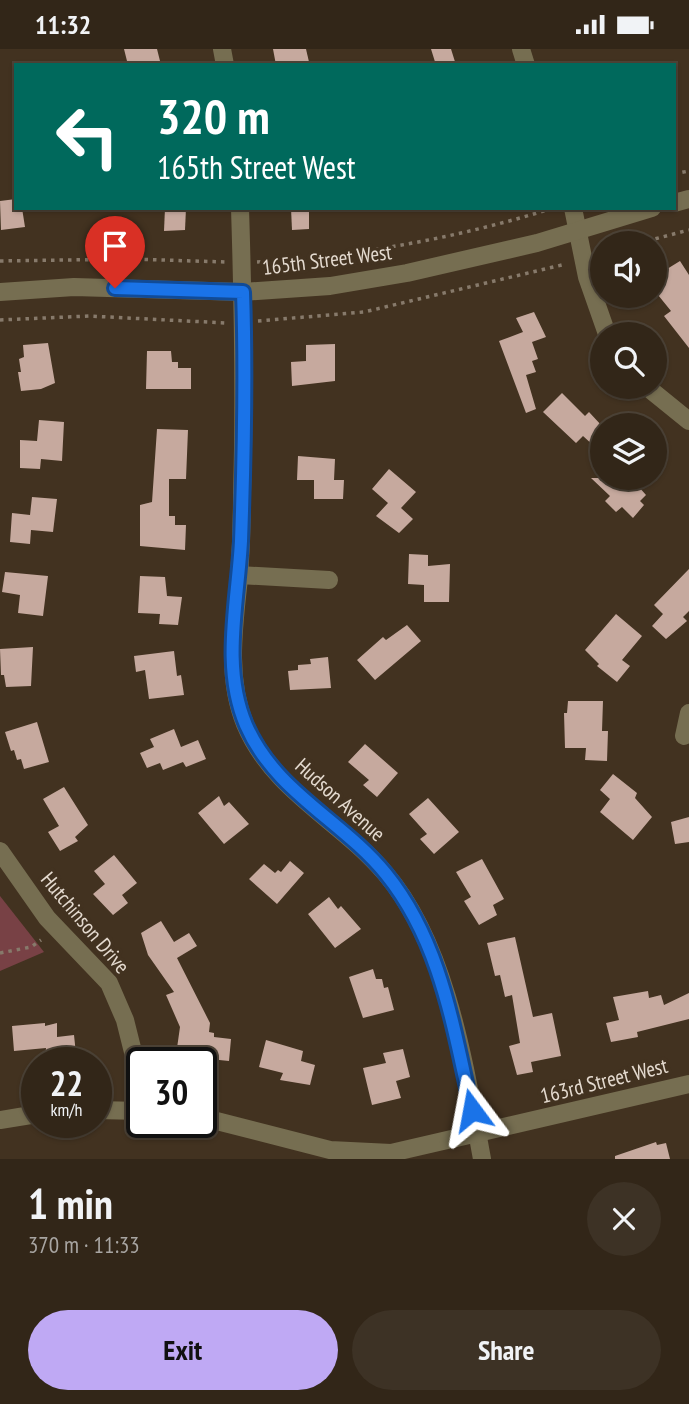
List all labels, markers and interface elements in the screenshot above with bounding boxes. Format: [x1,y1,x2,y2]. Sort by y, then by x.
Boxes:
text: 11:32 [35,8,91,41]
text: 320 m [157,84,270,148]
icon: left [42,91,133,182]
text: 165th Street West [157,146,356,188]
pin [85,216,145,288]
icon: arrive [96,227,134,265]
map controls [590,231,667,490]
button: sound [590,231,667,308]
street label: 165th Street West [261,238,393,281]
button: search [590,322,667,399]
button: layers [590,413,667,490]
street label: Hudson Avenue [290,752,391,847]
street label: Hutchinson Drive [35,866,136,979]
speed limit sign: 30 [126,1047,217,1138]
street label: 163rd Street West [537,1052,670,1109]
text: 22 [50,1060,83,1106]
position arrow [435,1073,509,1147]
text: km/h [51,1098,82,1121]
text: 1 min [28,1176,113,1231]
button: close [587,1182,661,1256]
text: 370 m · 11:33 [28,1230,140,1259]
button: Exit [28,1310,338,1390]
button: Share [352,1310,661,1390]

